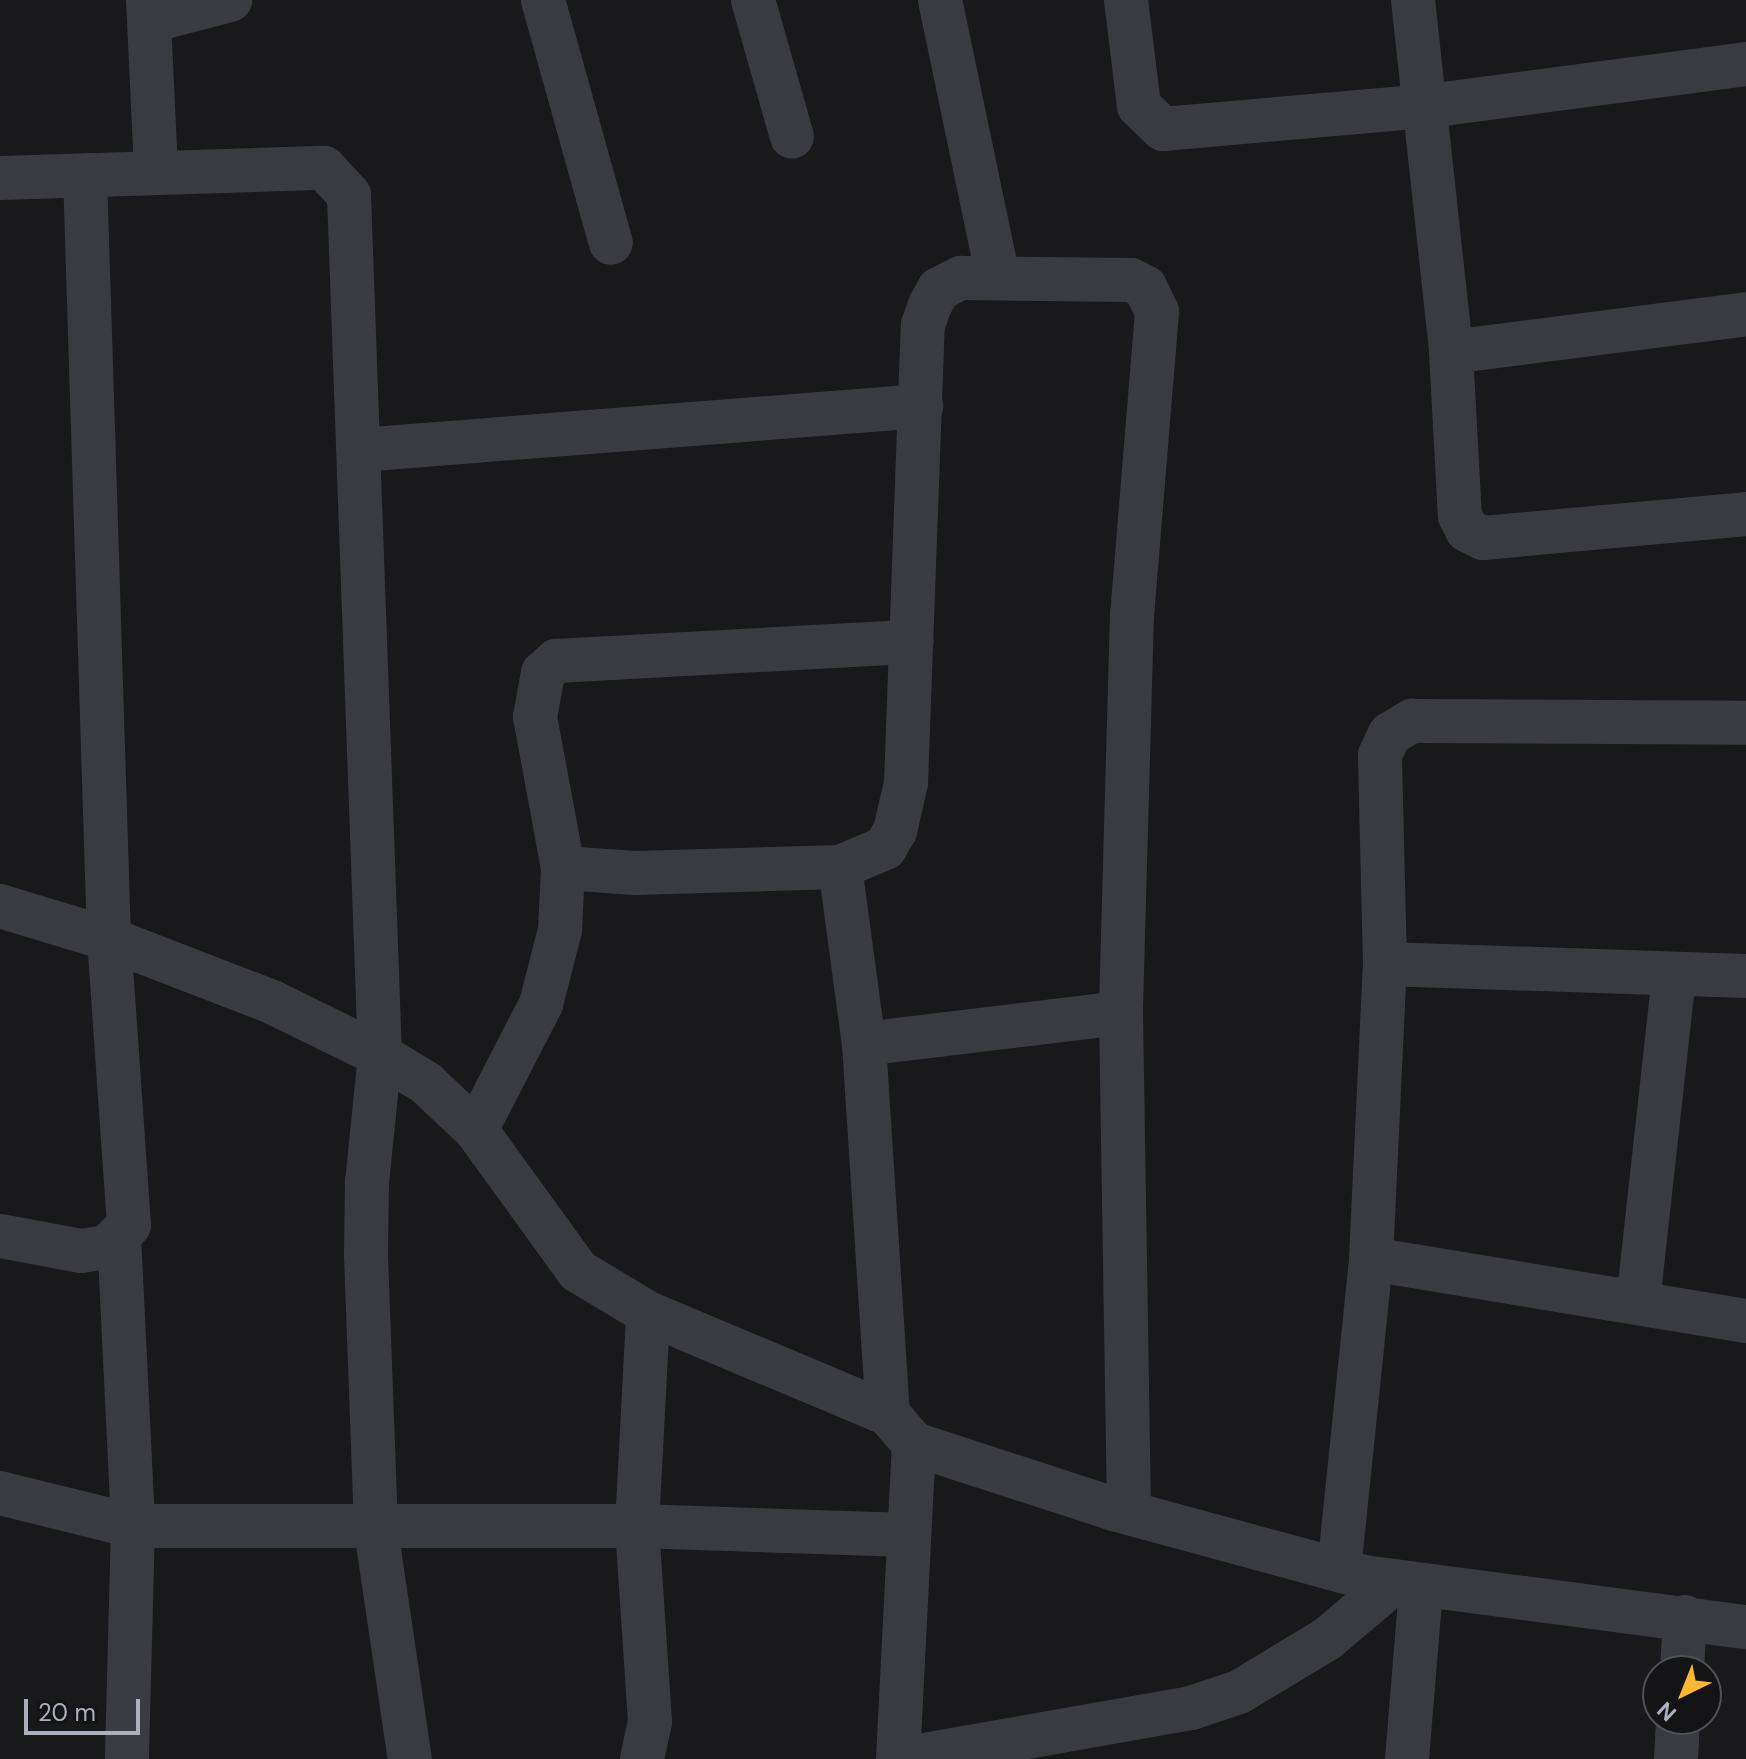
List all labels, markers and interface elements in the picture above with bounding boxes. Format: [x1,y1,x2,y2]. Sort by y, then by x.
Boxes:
north arrow [1642,1655,1722,1735]
scale bar [28,1683,144,1733]
text: N [1651,1695,1682,1728]
text: 20 m [38,1697,96,1728]

